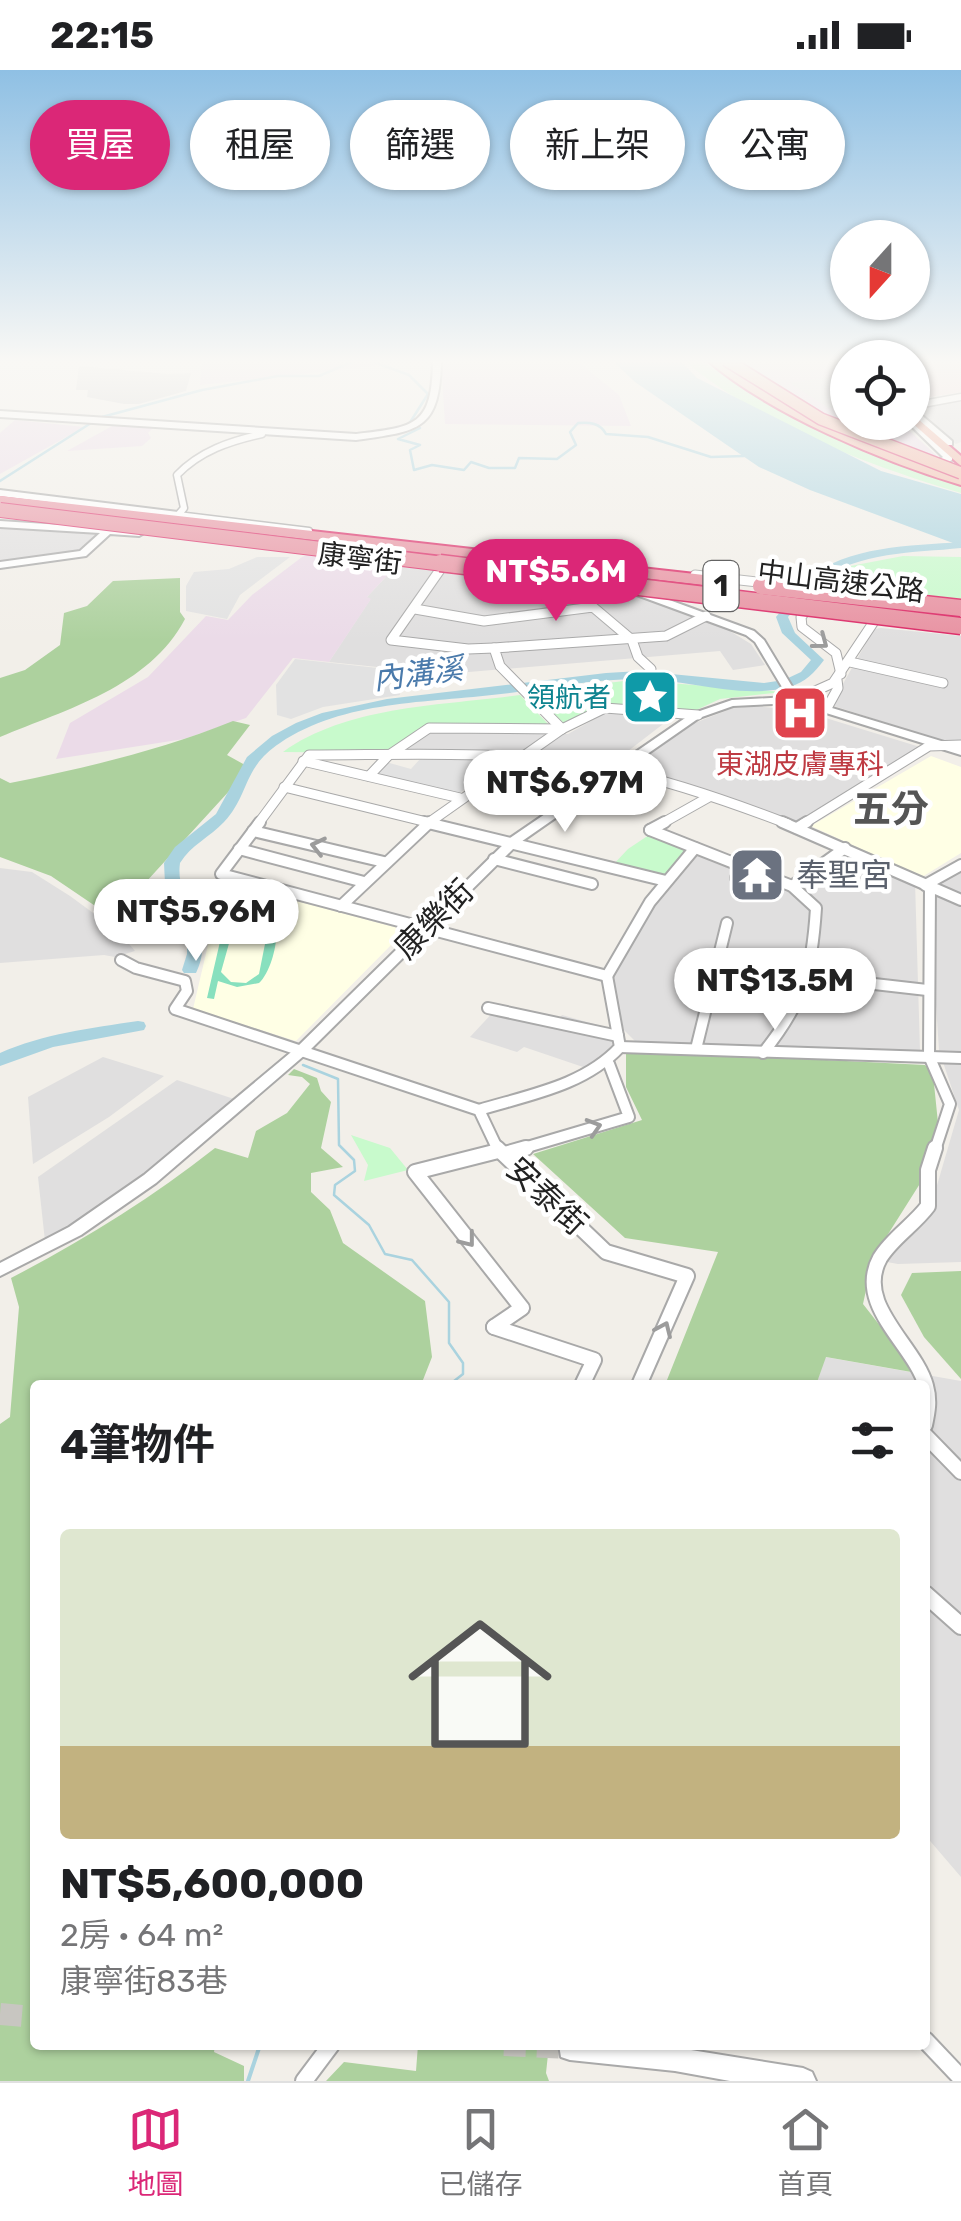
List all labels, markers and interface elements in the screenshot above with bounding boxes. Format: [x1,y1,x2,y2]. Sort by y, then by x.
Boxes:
text: 22:15 [50,12,154,58]
chip: 買屋 [30,100,170,190]
chip: 租屋 [190,100,330,190]
chip: 篩選 [350,100,490,190]
chip: 新上架 [510,100,685,190]
chip: 公寓 [705,100,845,190]
north arrow [830,220,930,320]
map controls [830,220,930,440]
button: locate [830,340,930,440]
street label: 康寧街 [316,537,404,580]
pin: NT$5.6M [464,539,648,624]
text: NT$5.6M [485,552,627,590]
street label: 中山高速公路 [756,555,926,608]
road number: 1 [704,561,738,611]
one-way arrow [810,631,828,648]
water label: 內溝溪 [371,650,469,697]
place icon: 領航者 [620,667,680,727]
place label: 領航者 [527,681,611,714]
hospital icon: 東湖皮膚專科 [770,683,830,743]
place label: 東湖皮膚專科 [716,748,884,781]
pin: NT$6.97M [462,750,668,835]
text: NT$6.97M [486,763,644,801]
district label: 五分 [853,786,929,832]
one-way arrow [310,837,327,858]
temple icon: 奉聖宮 [727,845,787,905]
place label: 奉聖宮 [796,856,892,894]
street label: 康樂街 [387,872,481,966]
pin: NT$5.96M [93,879,299,964]
text: NT$5.96M [116,892,276,930]
pin: NT$13.5M [672,948,878,1033]
text: NT$13.5M [696,961,854,999]
one-way arrow [585,1118,602,1139]
street label: 安泰街 [499,1149,595,1243]
one-way arrow [457,1229,474,1247]
one-way arrow [652,1321,672,1339]
icon: filters [845,1413,900,1468]
text: 4筆物件 [60,1420,215,1470]
icon: home [390,1594,570,1774]
text: NT$5,600,000 [60,1859,364,1909]
text: 2房 · 64 m² [60,1916,223,1954]
text: 康寧街83巷 [60,1962,228,2000]
tab: 地圖 [127,2102,184,2202]
tab: 已儲存 [438,2102,523,2202]
tab: 首頁 [777,2102,834,2202]

